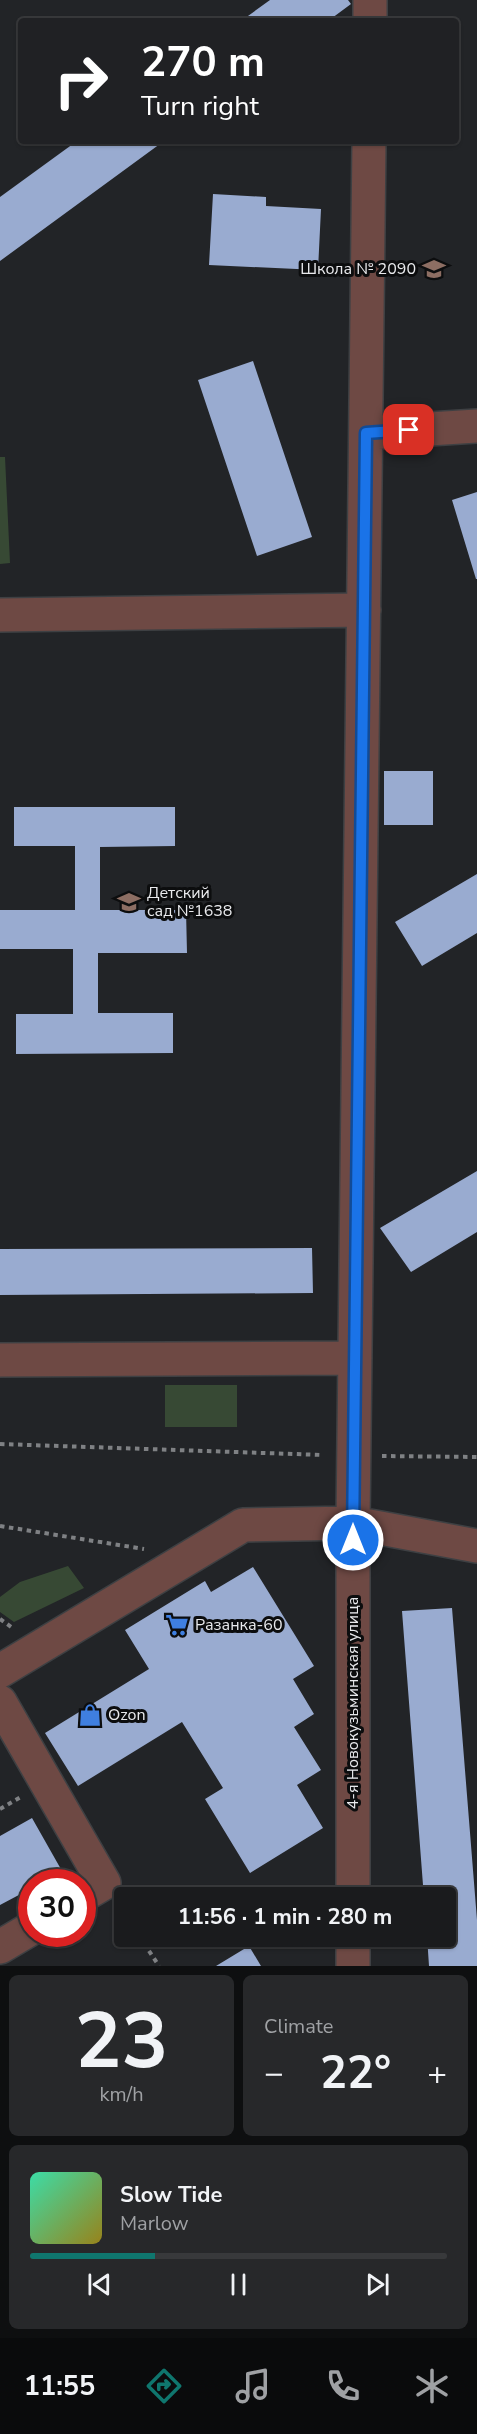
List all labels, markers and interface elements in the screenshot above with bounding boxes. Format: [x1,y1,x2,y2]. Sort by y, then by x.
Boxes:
text: 270 m [141,34,265,91]
icon: right [42,42,120,120]
text: Turn right [141,88,259,125]
school or university icon: Школа № 2090 [421,256,447,282]
place label: Школа № 2090 [300,258,416,280]
pin [383,404,434,455]
icon: arrive [392,413,425,446]
place label: Детский сад №1638 [147,882,232,922]
school or university icon: Детский сад №1638 [116,889,142,915]
position arrow [321,1508,385,1572]
street label: 4-я Новокузьминская улица [342,1597,364,1809]
supermarket icon: Разанка-60 [164,1612,190,1638]
place label: Разанка-60 [195,1614,283,1636]
shop icon: Ozon [77,1702,103,1728]
place label: Ozon [108,1704,146,1726]
speed limit sign: 30 [18,1869,96,1947]
text: 11:56 · 1 min · 280 m [178,1902,392,1932]
text: 23 [75,1988,168,2095]
text: Climate [264,2013,333,2040]
text: 22° [320,2043,391,2104]
text: − [264,2051,284,2096]
text: + [427,2051,447,2096]
text: km/h [99,2081,144,2108]
text: Slow Tide [120,2180,222,2210]
text: Marlow [120,2210,188,2237]
icon: previous [83,2268,116,2301]
icon: pause [222,2268,255,2301]
icon: next [361,2268,394,2301]
icon: directions [143,2365,185,2407]
icon: music [232,2365,274,2407]
icon: phone [322,2365,364,2407]
icon: climate [411,2365,453,2407]
text: 11:55 [24,2368,95,2405]

